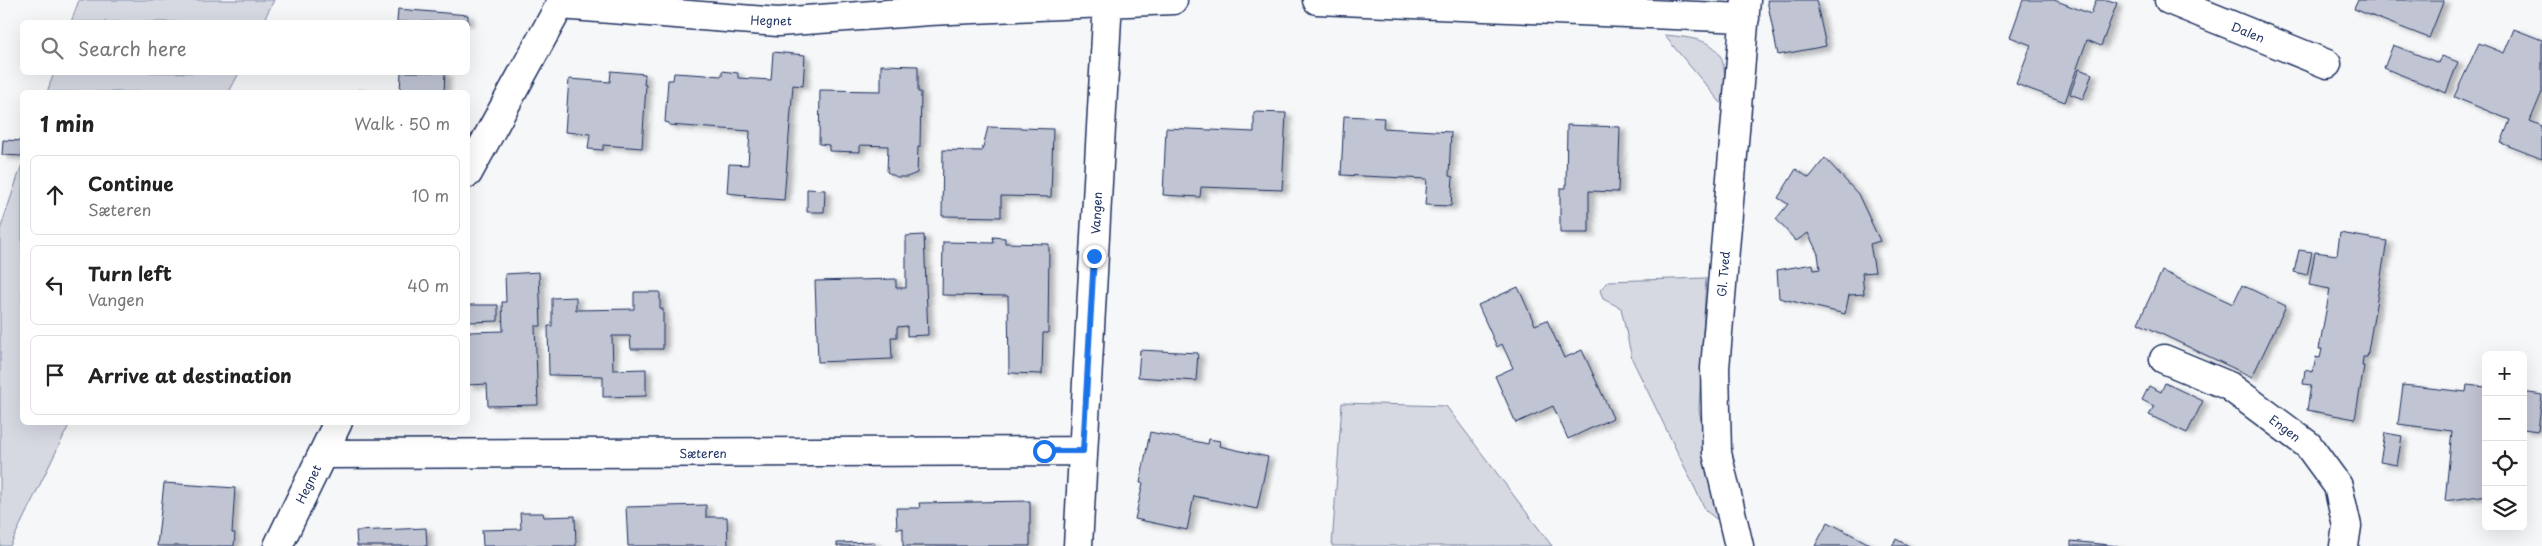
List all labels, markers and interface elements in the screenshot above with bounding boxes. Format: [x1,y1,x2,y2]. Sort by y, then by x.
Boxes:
street label: Hegnet [750,11,792,29]
street label: Dalen [2228,17,2268,47]
search box [20,20,470,75]
icon: search [38,34,66,62]
text: Search here [78,34,187,62]
text: 1 min [40,107,94,139]
text: Walk · 50 m [354,111,450,135]
text: Continue [88,169,174,197]
icon: ahead [41,181,69,209]
text: 10 m [412,183,449,207]
street label: Vangen [1086,191,1106,235]
text: Sæteren [88,197,151,221]
route end [1083,245,1106,268]
street label: Gl. Tved [1712,250,1734,297]
text: Turn left [88,259,172,287]
icon: left [41,271,69,299]
text: 40 m [407,273,449,297]
text: Vangen [88,287,144,311]
map controls [2482,351,2527,531]
button: + [2482,351,2527,396]
icon: arrive [41,361,69,389]
text: Arrive at destination [88,361,292,389]
button: − [2482,396,2527,441]
street label: Engen [2266,410,2304,446]
route start [1033,440,1056,463]
button: locate [2482,441,2527,486]
street label: Sæteren [679,444,727,462]
street label: Hegnet [291,461,325,507]
button: layers [2482,486,2527,531]

